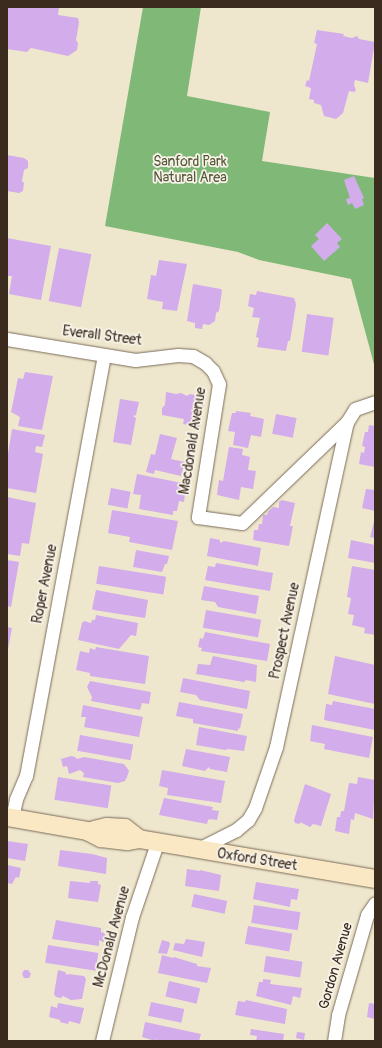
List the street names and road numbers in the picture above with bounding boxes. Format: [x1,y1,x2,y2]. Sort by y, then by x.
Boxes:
street label: Everall Street [61,323,143,349]
street label: Macdonald Avenue [176,386,210,496]
street label: Roper Avenue [29,543,61,625]
street label: Prospect Avenue [267,581,303,681]
street label: Oxford Street [216,845,298,875]
street label: McDonald Avenue [90,885,134,989]
street label: Gordon Avenue [316,921,356,1011]

